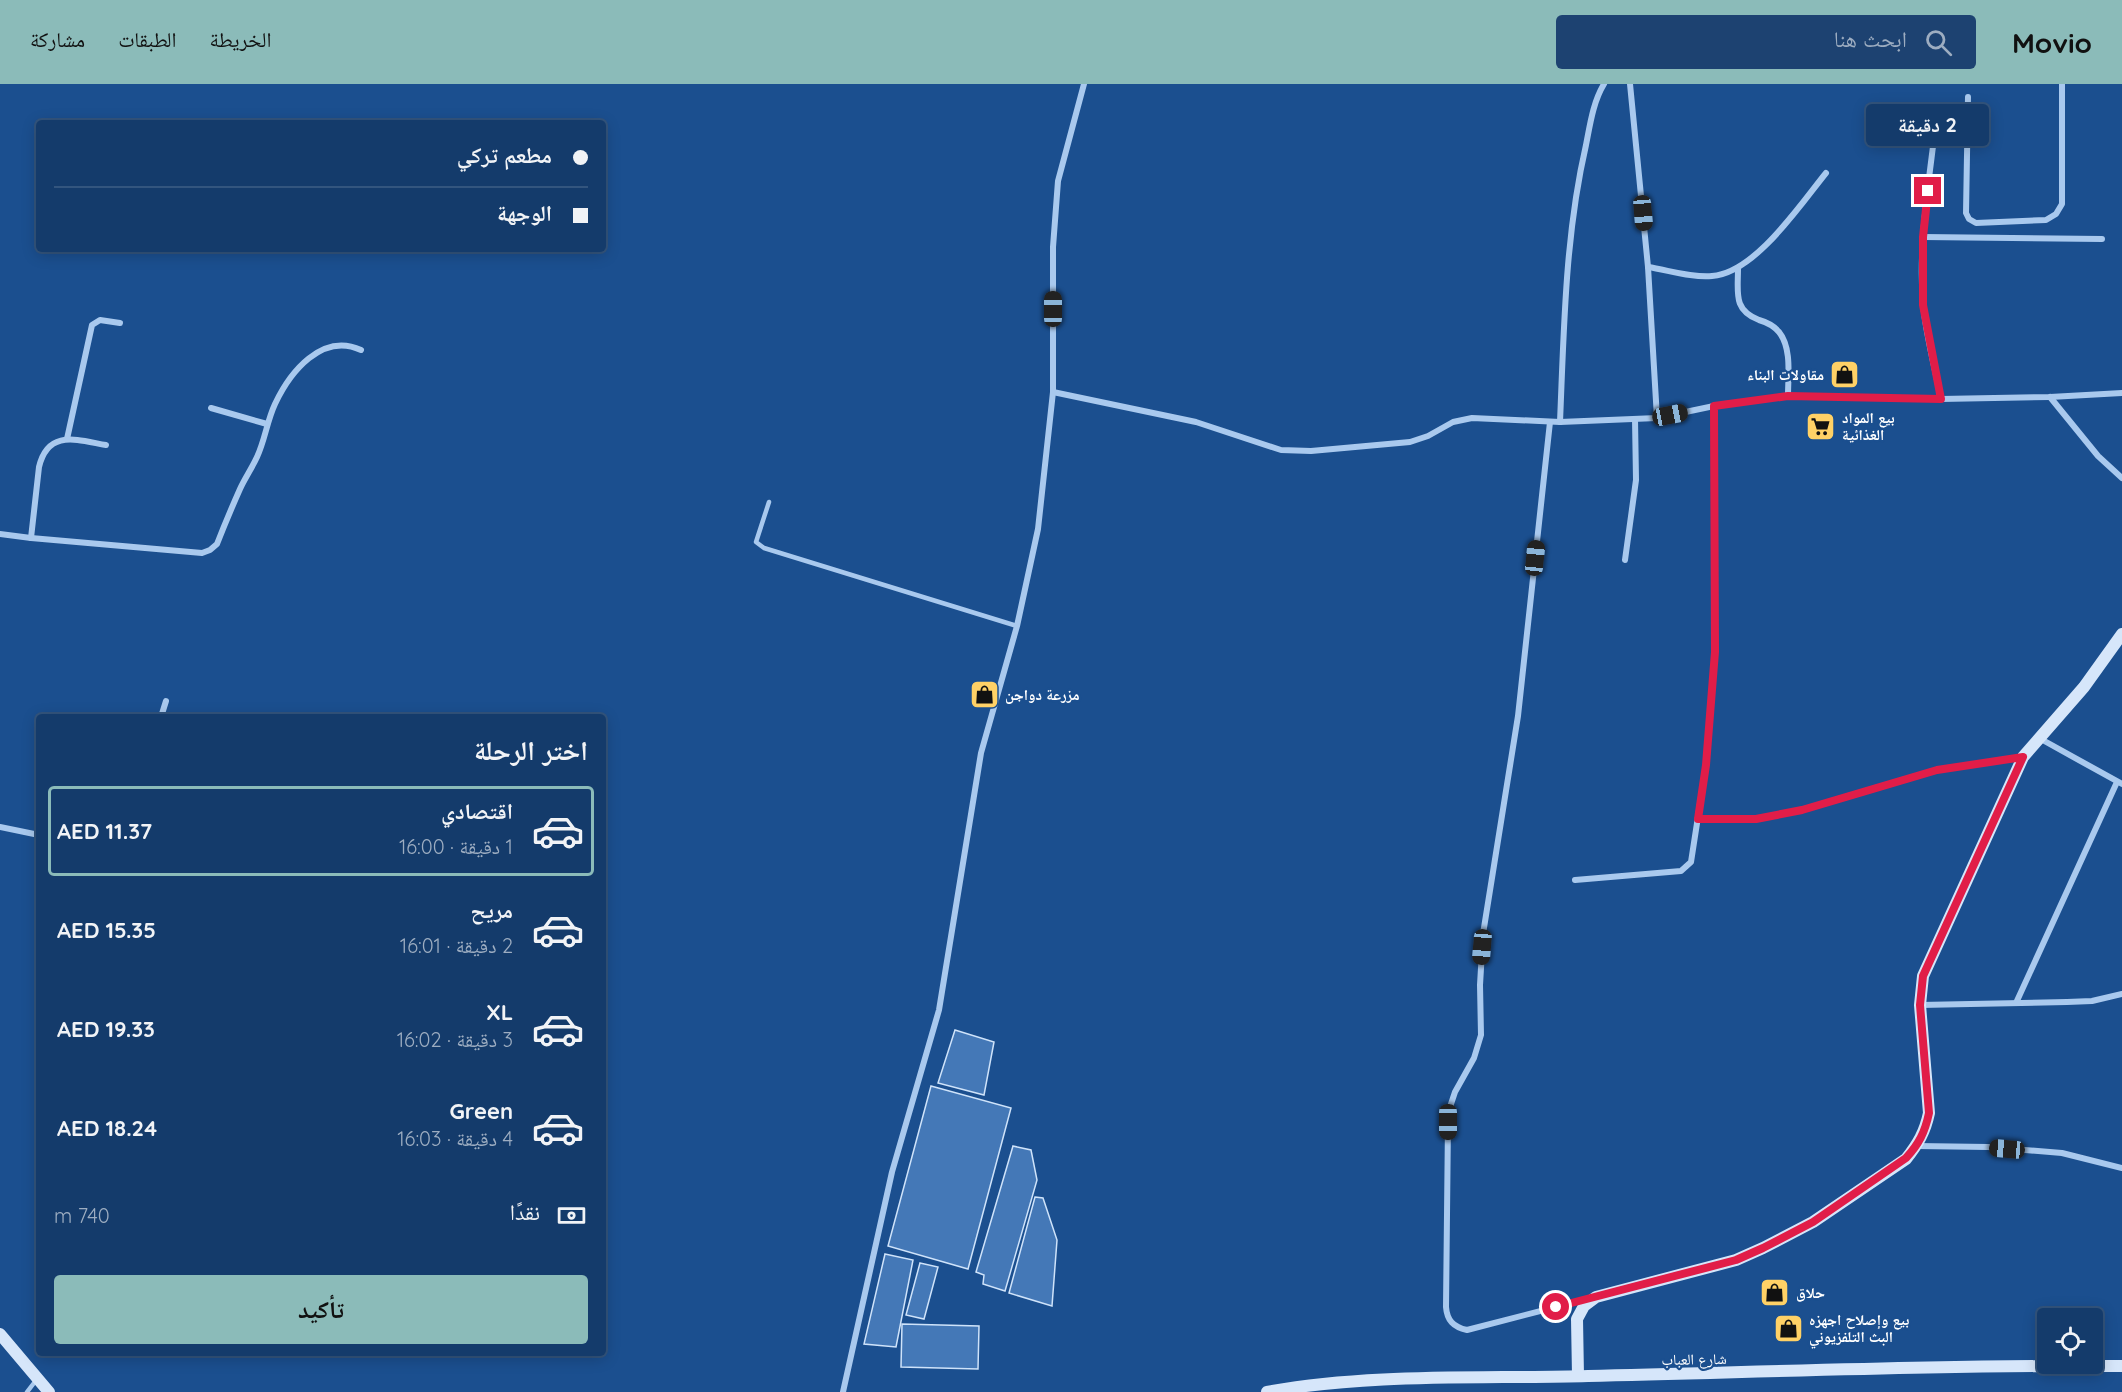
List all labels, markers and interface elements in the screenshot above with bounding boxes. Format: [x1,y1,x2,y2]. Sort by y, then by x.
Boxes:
search box [1556,15,1976,69]
text: ابحث هنا [1834,25,1907,53]
text: Movio [2012,25,2092,60]
text: مشاركة [30,26,85,52]
text: الطبقات [118,26,177,52]
text: الخريطة [210,26,271,52]
icon: search [1922,26,1955,59]
callout: 2 دقيقة [1866,104,1990,146]
text: 2 دقيقة [1898,112,1957,137]
text: مطعم تركي [457,141,552,169]
route end [1914,177,1941,204]
car [1632,194,1654,232]
text: الوجهة [497,199,552,227]
car [1044,291,1062,327]
shop icon: مقاولات البناء [1829,358,1861,390]
place label: مقاولات البناء [1747,365,1824,384]
car [1651,403,1689,427]
place label: بيع المواد الغذائية [1842,408,1895,444]
supermarket icon: بيع المواد الغذائية [1805,410,1837,442]
car [1524,539,1546,577]
shop icon: مزرعة دواجن [968,678,1000,710]
place label: مزرعة دواجن [1005,685,1080,704]
text: اختر الرحلة [474,733,588,767]
text: اقتصادي [441,797,513,825]
icon: car [531,804,585,858]
text: AED 11.37 [57,817,152,845]
text: 1 دقيقة · 16:00 [399,834,513,859]
text: مريح [470,896,513,924]
icon: car [531,903,585,957]
text: AED 15.35 [57,916,156,944]
car [1471,928,1493,966]
text: 2 دقيقة · 16:01 [400,933,513,958]
text: XL [486,998,513,1026]
icon: car [531,1002,585,1056]
text: AED 19.33 [57,1015,155,1043]
text: 3 دقيقة · 16:02 [397,1027,513,1052]
text: Green [450,1097,513,1125]
icon: car [531,1101,585,1155]
car [1439,1104,1457,1140]
text: AED 18.24 [57,1114,157,1142]
text: 4 دقيقة · 16:03 [397,1126,513,1151]
car [1988,1138,2026,1160]
text: نقدًا [510,1198,540,1226]
icon: cash [555,1199,588,1232]
text: 740 m [54,1203,110,1228]
button: تأكيد [54,1275,588,1344]
shop icon: حلاق [1759,1276,1791,1308]
place label: حلاق [1796,1283,1825,1302]
route start [1542,1293,1569,1320]
map controls [2037,1308,2103,1374]
button: locate [2037,1308,2103,1374]
place label: بيع وإصلاح اجهزه البث التلفزيوني [1809,1310,1909,1348]
shop icon: بيع وإصلاح اجهزه البث التلفزيوني [1772,1312,1804,1344]
street label: شارع العباب [1661,1349,1727,1370]

